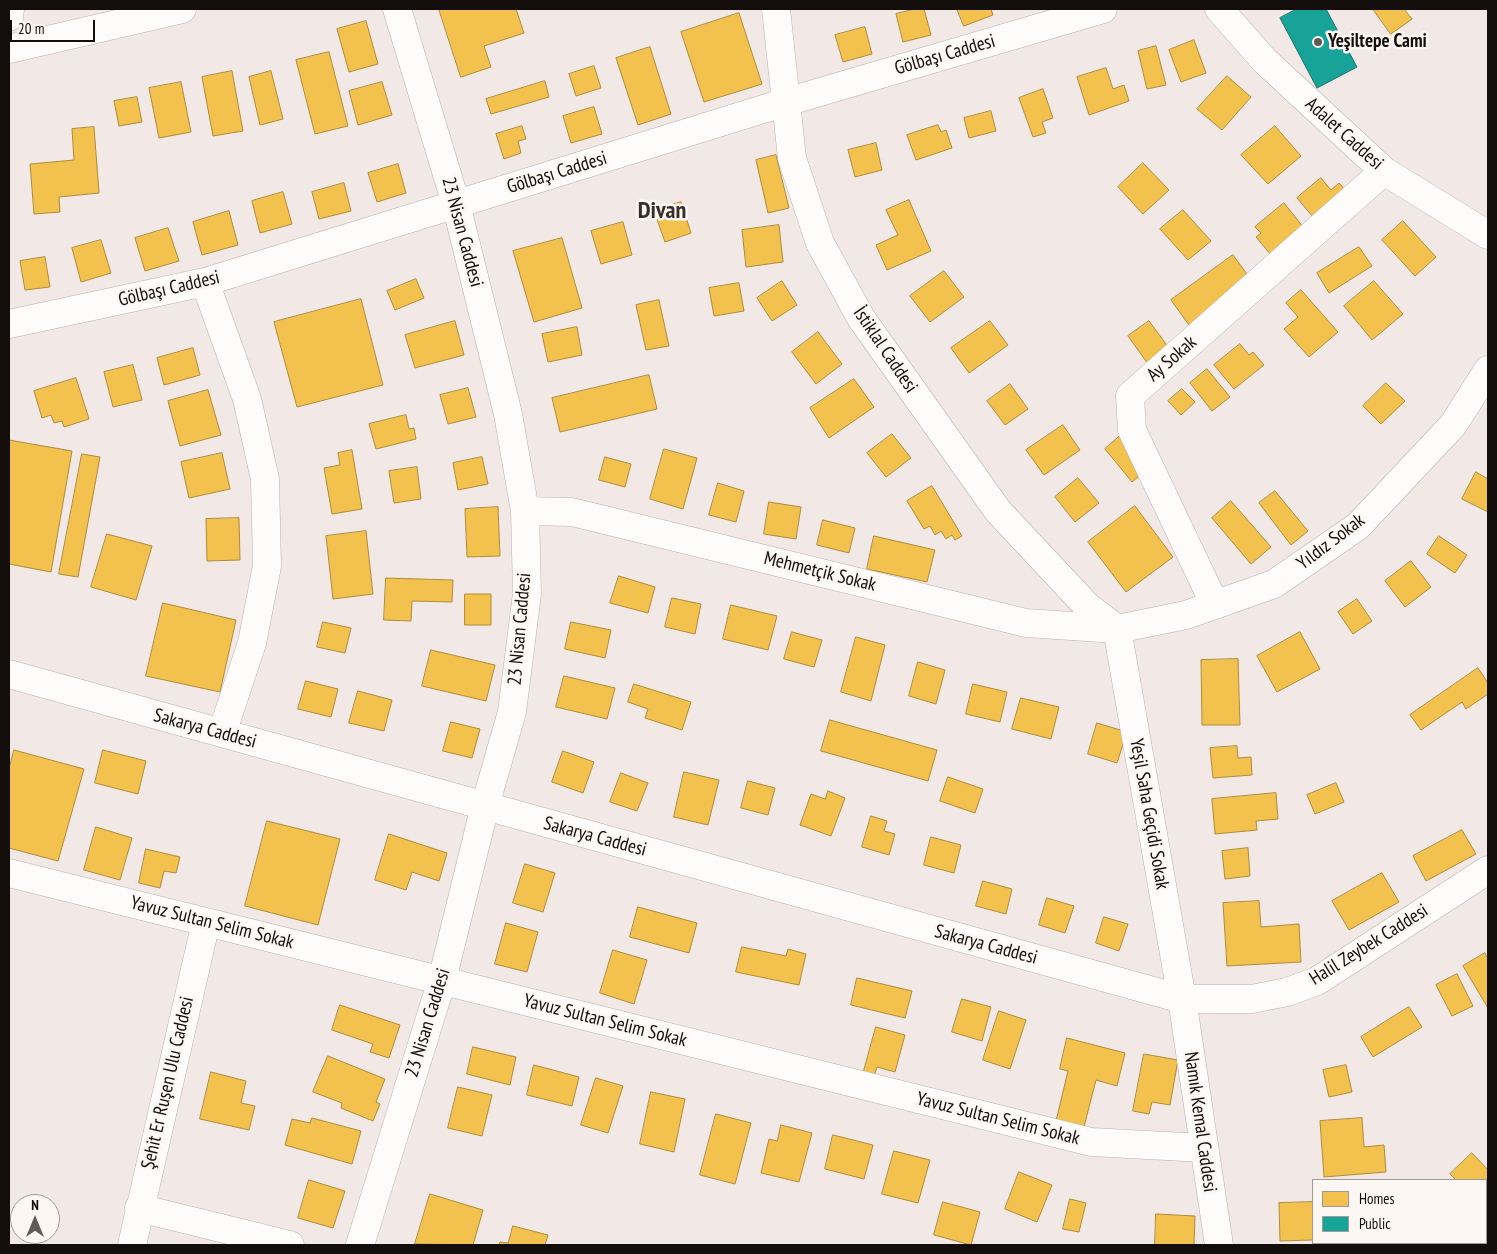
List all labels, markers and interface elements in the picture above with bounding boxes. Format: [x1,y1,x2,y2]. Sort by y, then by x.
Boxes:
scale bar [12,10,98,42]
text: 20 m [18,19,44,38]
street label: Gölbaşı Caddesi [892,30,998,80]
place label: Yeşiltepe Cami [1328,31,1427,53]
marker: Yeşiltepe Cami [1312,36,1324,48]
street label: Adalet Caddesi [1300,93,1388,175]
street label: Gölbaşı Caddesi [504,147,610,199]
street label: 23 Nisan Caddesi [436,175,488,289]
district label: Divan [638,197,686,225]
street label: Gölbaşı Caddesi [116,266,222,312]
street label: İstiklal Caddesi [848,303,922,397]
street label: Ay Sokak [1143,331,1201,387]
street label: Yıldız Sokak [1293,509,1369,575]
street label: Mehmetçik Sokak [762,547,878,597]
street label: 23 Nisan Caddesi [504,572,536,686]
street label: Sakarya Caddesi [151,704,259,754]
street label: Yeşil Saha Geçidi Sokak [1125,737,1173,891]
street label: Sakarya Caddesi [541,812,649,862]
street label: Yavuz Sultan Selim Sokak [128,892,296,954]
street label: Halil Zeybek Caddesi [1306,899,1432,991]
street label: Sakarya Caddesi [932,920,1040,970]
street label: 23 Nisan Caddesi [401,966,455,1080]
street label: Yavuz Sultan Selim Sokak [521,990,689,1052]
street label: Şehit Er Ruşen Ulu Caddesi [137,994,199,1172]
street label: Namık Kemal Caddesi [1179,1050,1221,1194]
street label: Yavuz Sultan Selim Sokak [914,1088,1082,1150]
legend [1312,1179,1487,1244]
text: Homes [1359,1189,1395,1208]
north arrow [10,1194,60,1244]
text: N [31,1196,39,1214]
text: Public [1359,1214,1390,1233]

